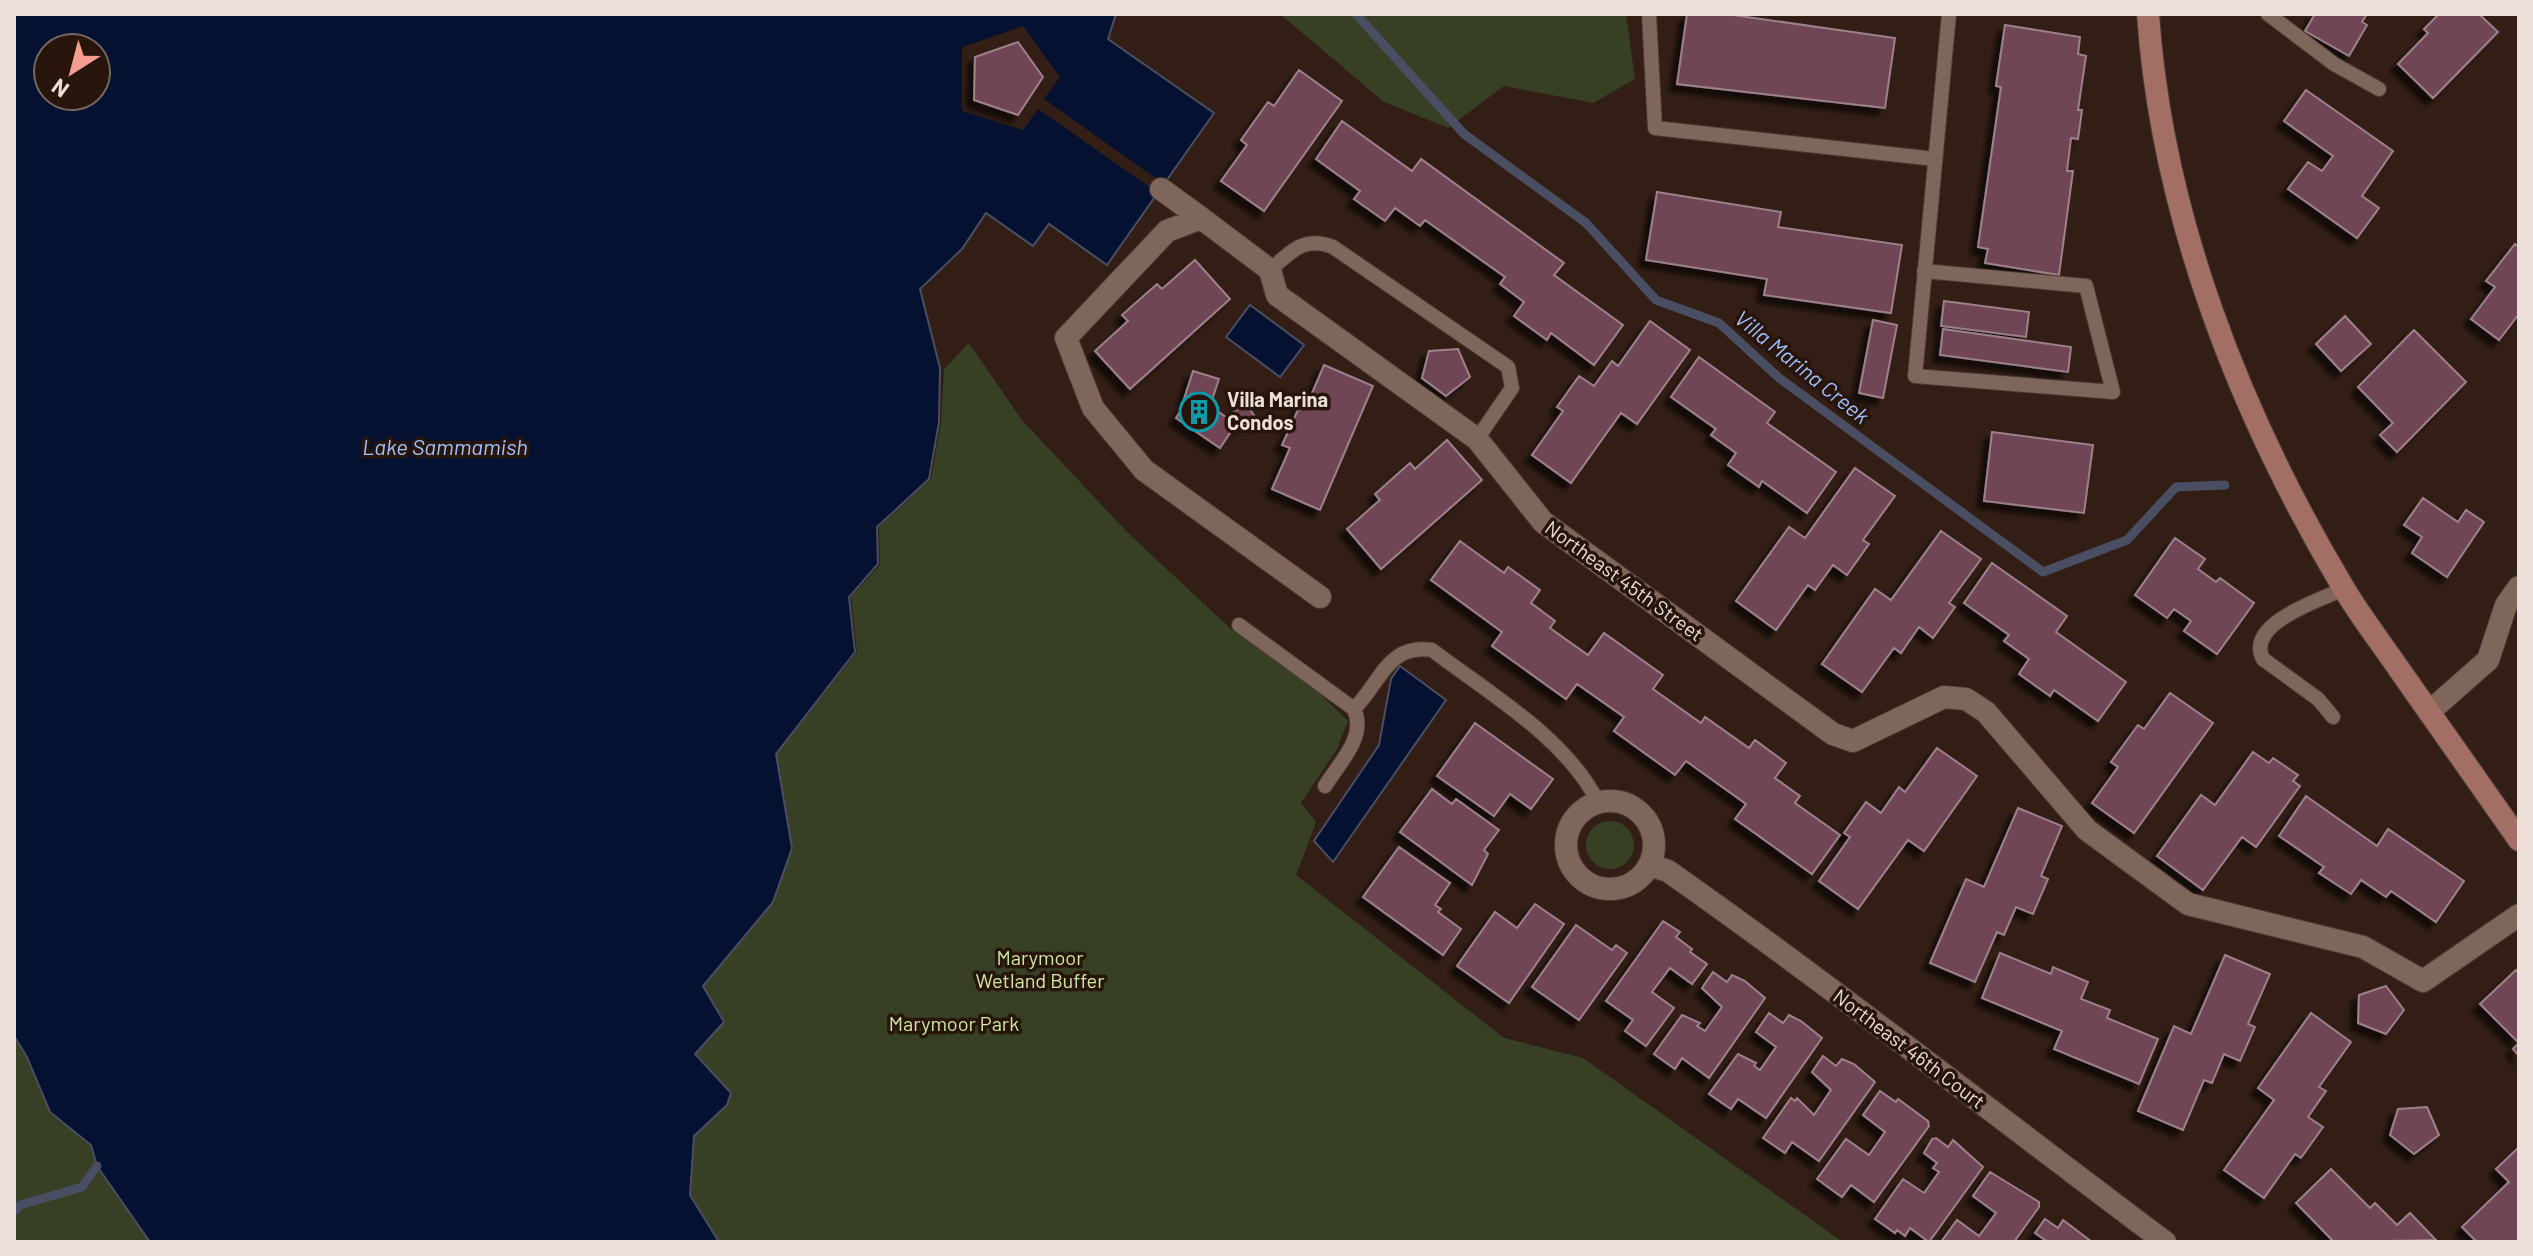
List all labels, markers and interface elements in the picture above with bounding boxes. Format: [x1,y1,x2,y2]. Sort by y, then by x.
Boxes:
north arrow [32,32,112,112]
text: N [46,74,73,104]
water label: Villa Marina Creek [1730,304,1875,429]
place label: Villa Marina Condos [1227,387,1328,434]
building icon: Villa Marina Condos [1178,391,1220,433]
water label: Lake Sammamish [362,433,528,459]
street label: Northeast 45th Street [1541,515,1708,646]
park label: Marymoor Wetland Buffer [976,945,1104,992]
street label: Northeast 46th Court [1829,983,1990,1113]
park label: Marymoor Park [889,1011,1019,1035]

